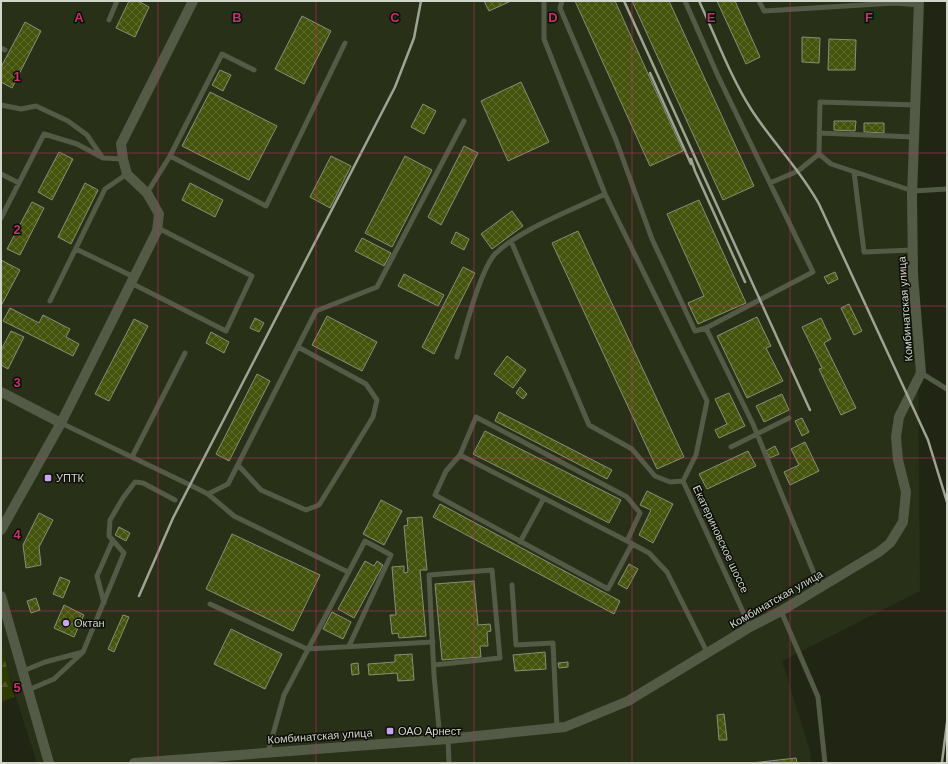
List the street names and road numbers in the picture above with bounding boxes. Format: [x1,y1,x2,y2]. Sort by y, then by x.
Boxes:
street label: Комбинатская улица [895,255,915,362]
street label: Екатериновское шоссе [691,483,751,595]
street label: Комбинатская улица [727,567,825,630]
street label: Комбинатская улица [267,726,374,746]

